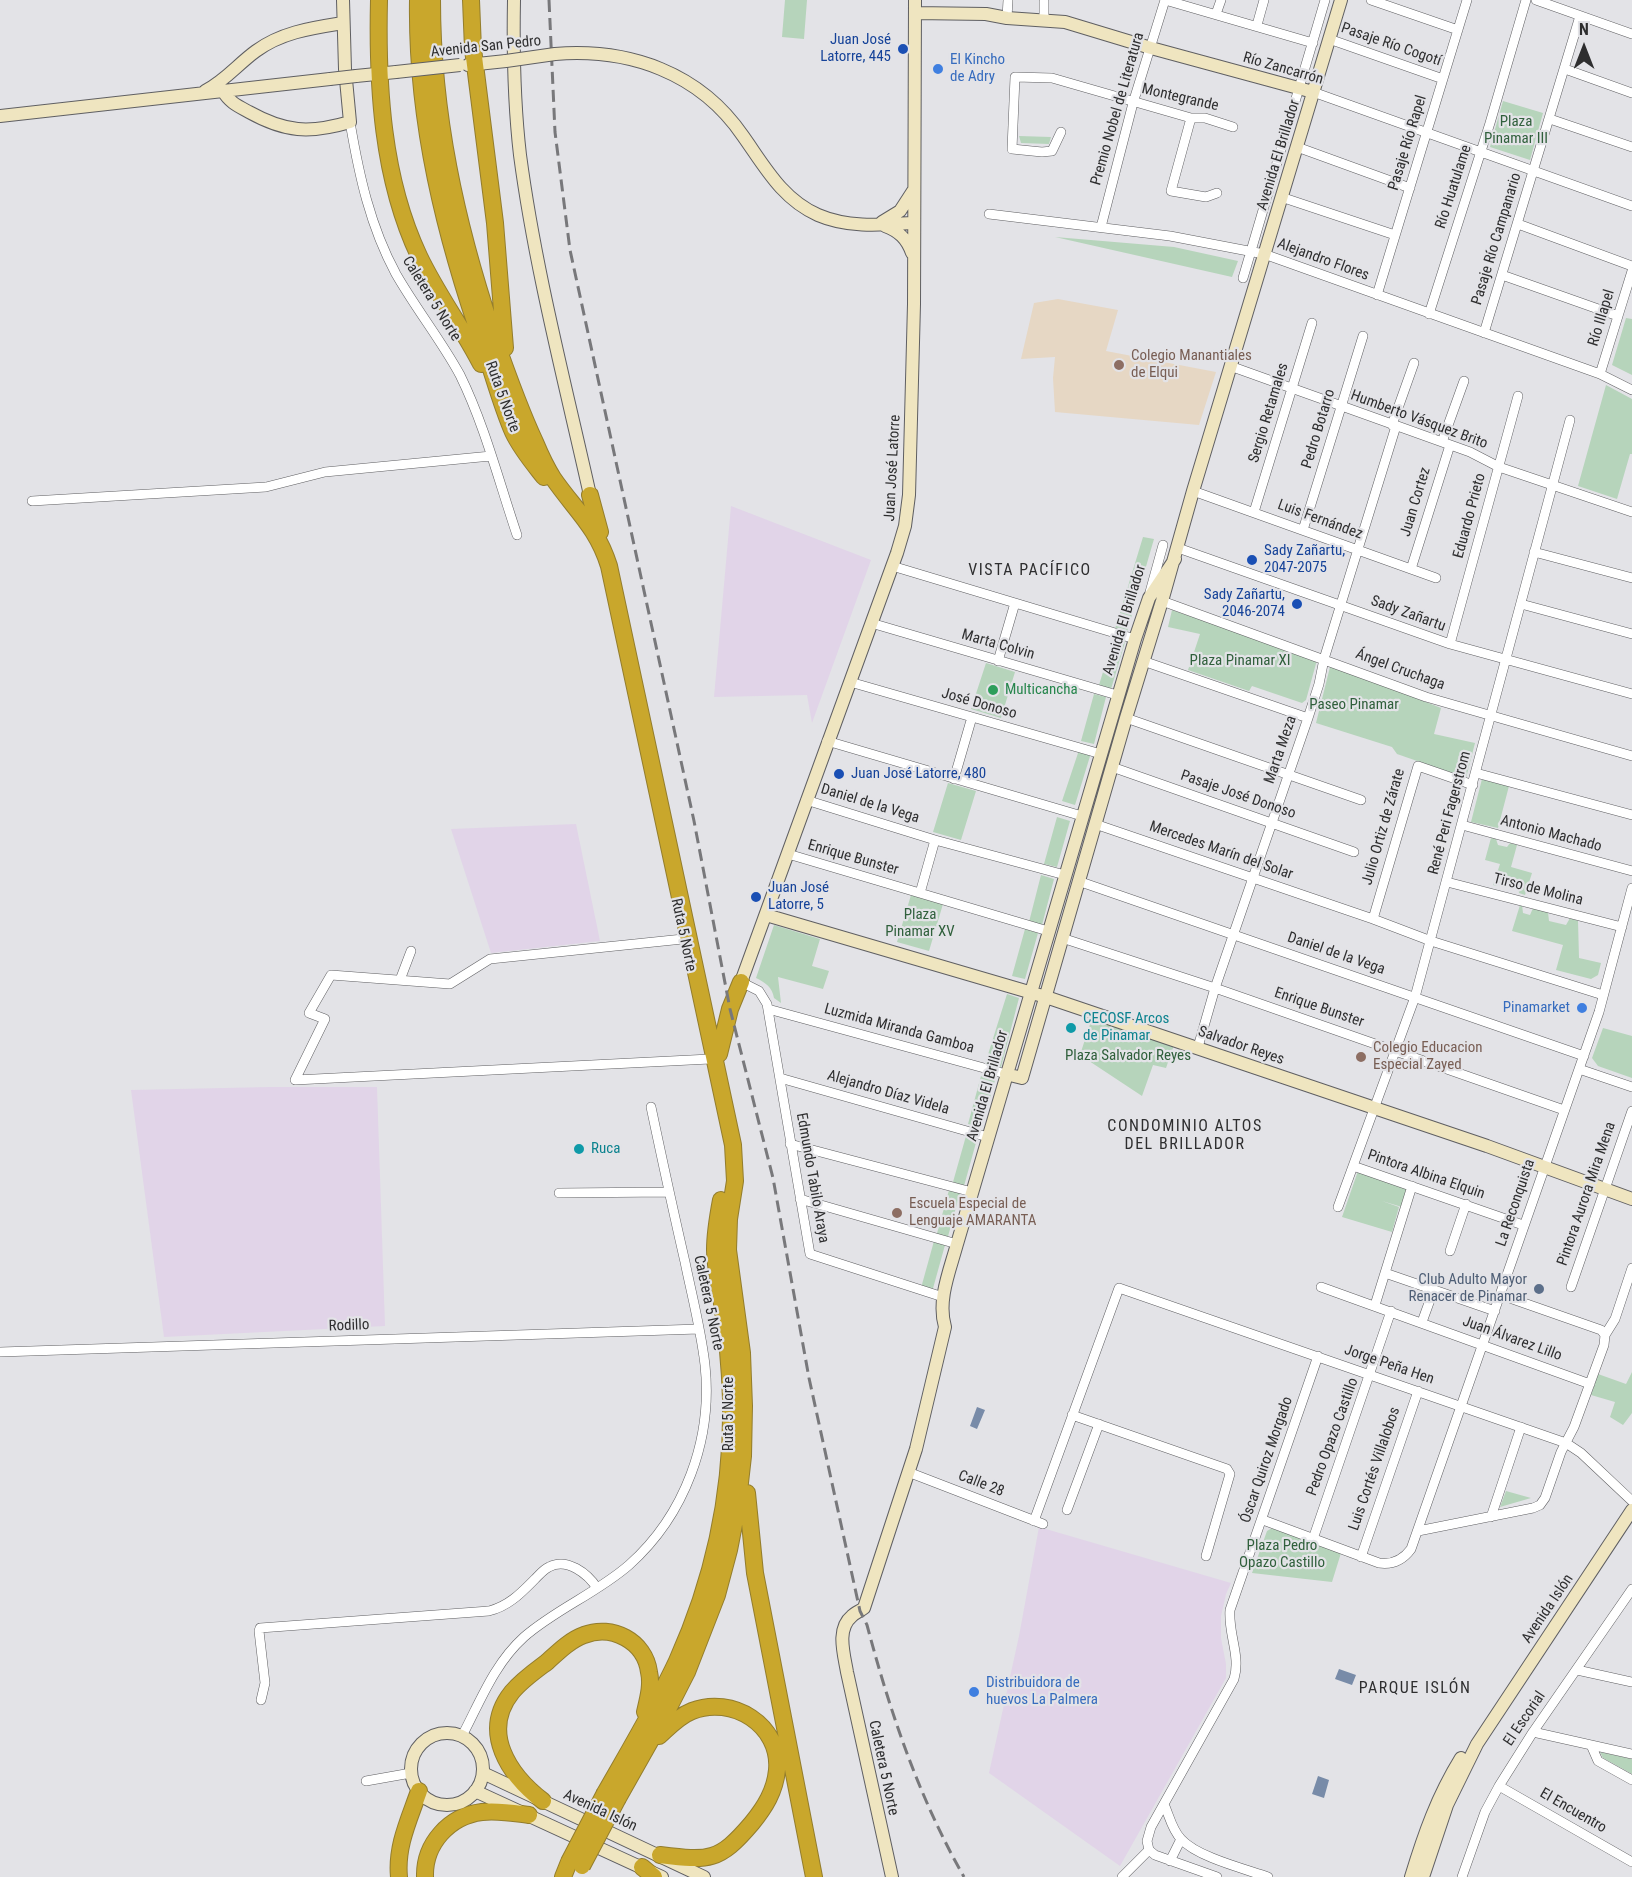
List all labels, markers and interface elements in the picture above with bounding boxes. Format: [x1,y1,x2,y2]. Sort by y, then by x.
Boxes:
north arrow [1554,18,1614,78]
street label: Pasaje Río Cogotí [1339,19,1443,71]
text: N [1579,20,1589,39]
street label: Premio Nobel de Literatura [1088,30,1148,188]
place label: Juan José Latorre, 445 [820,31,891,66]
street label: Avenida San Pedro [430,32,542,62]
marker: Juan José Latorre, 445 [896,42,910,56]
street label: Río Zancarrón [1241,49,1325,89]
place label: El Kincho de Adry [950,51,1005,86]
marker: El Kincho de Adry [931,62,945,76]
street label: Montegrande [1140,80,1220,116]
street label: Pasaje Río Rapel [1385,93,1431,193]
street label: Avenida El Brillador [1254,98,1304,212]
park label: Plaza Pinamar III [1484,113,1548,148]
street label: Río Huatulame [1432,143,1476,231]
street label: Pasaje Río Campanario [1468,171,1526,307]
street label: Alejandro Flores [1275,235,1371,285]
street label: Caletera 5 Norte [398,253,464,345]
street label: Río Illapel [1585,288,1619,348]
place label: Colegio Manantiales de Elqui [1131,347,1252,382]
marker: Colegio Manantiales de Elqui [1112,358,1126,372]
street label: Ruta 5 Norte [481,359,523,435]
street label: Sergio Retamales [1245,361,1293,465]
street label: Pedro Botarro [1298,387,1340,471]
street label: Humberto Vásquez Brito [1348,387,1490,453]
street label: Juan José Latorre [881,414,905,522]
street label: Juan Cortez [1397,465,1435,539]
street label: Eduardo Prieto [1450,472,1490,560]
street label: Luis Fernández [1275,496,1365,544]
place label: Sady Zañartu, 2047-2075 [1264,542,1345,577]
marker: Sady Zañartu, 2047-2075 [1245,553,1259,567]
district label: VISTA PACÍFICO [968,561,1092,581]
street label: Avenida El Brillador [1100,563,1150,677]
place label: Sady Zañartu, 2046-2074 [1204,586,1285,621]
street label: Sady Zañartu [1368,592,1448,636]
marker: Sady Zañartu, 2046-2074 [1290,597,1304,611]
street label: Marta Colvin [959,626,1037,664]
street label: Ángel Cruchaga [1353,646,1447,694]
park label: Plaza Pinamar XI [1190,652,1290,670]
place label: Multicancha [1005,681,1078,699]
marker: Multicancha [986,683,1000,697]
street label: José Donoso [939,685,1019,723]
park label: Paseo Pinamar [1309,696,1399,714]
street label: Marta Meza [1261,714,1301,786]
street label: René Peri Fagerstrom [1425,749,1475,877]
place label: Juan José Latorre, 480 [851,765,986,783]
marker: Juan José Latorre, 480 [832,767,846,781]
street label: Pasaje José Donoso [1178,767,1298,823]
street label: Julio Ortiz de Zárate [1359,767,1409,887]
street label: Daniel de la Vega [819,780,921,828]
street label: Antonio Machado [1498,812,1604,856]
street label: Mercedes Marín del Solar [1147,818,1295,884]
street label: Enrique Bunster [806,836,900,880]
street label: Tirso de Molina [1491,870,1585,910]
place label: Juan José Latorre, 5 [768,879,829,914]
marker: Juan José Latorre, 5 [749,890,763,904]
street label: Ruta 5 Norte [666,897,700,973]
park label: Plaza Pinamar XV [885,906,955,941]
street label: Daniel de la Vega [1285,929,1387,979]
street label: Enrique Bunster [1272,984,1366,1032]
place label: Pinamarket [1503,999,1570,1017]
street label: Luzmida Miranda Gamboa [822,1000,976,1058]
marker: Pinamarket [1575,1001,1589,1015]
place label: CECOSF Arcos de Pinamar [1083,1010,1169,1045]
marker: CECOSF Arcos de Pinamar [1064,1021,1078,1035]
street label: Salvador Reyes [1196,1023,1286,1069]
street label: Avenida El Brillador [964,1028,1012,1144]
place label: Colegio Educacion Especial Zayed [1373,1039,1483,1074]
park label: Plaza Salvador Reyes [1065,1047,1191,1065]
marker: Colegio Educacion Especial Zayed [1354,1050,1368,1064]
street label: Alejandro Díaz Videla [825,1067,951,1119]
street label: Edmundo Tabilo Araya [792,1112,832,1244]
district label: CONDOMINIO ALTOS DEL BRILLADOR [1107,1117,1263,1155]
street label: Pintora Aurora Mira Mena [1554,1120,1620,1268]
place label: Ruca [591,1140,620,1158]
marker: Ruca [572,1142,586,1156]
street label: Pintora Albina Elquin [1365,1146,1487,1204]
street label: La Reconquista [1493,1157,1539,1249]
place label: Escuela Especial de Lenguaje AMARANTA [909,1195,1036,1230]
marker: Escuela Especial de Lenguaje AMARANTA [890,1206,904,1220]
street label: Caletera 5 Norte [689,1254,727,1352]
place label: Club Adulto Mayor Renacer de Pinamar [1408,1271,1527,1306]
marker: Club Adulto Mayor Renacer de Pinamar [1532,1282,1546,1296]
street label: Juan Álvarez Lillo [1460,1313,1564,1365]
street label: Rodillo [328,1316,370,1336]
street label: Jorge Peña Hen [1342,1341,1436,1389]
street label: Pedro Opazo Castillo [1303,1376,1363,1498]
street label: Ruta 5 Norte [720,1377,738,1451]
street label: Óscar Quiroz Morgado [1237,1394,1297,1526]
street label: Luis Cortés Villalobos [1345,1405,1405,1533]
street label: Calle 28 [955,1467,1007,1501]
park label: Plaza Pedro Opazo Castillo [1239,1537,1325,1572]
street label: Avenida Islón [1518,1571,1578,1647]
place label: Distribuidora de huevos La Palmera [986,1674,1098,1709]
district label: PARQUE ISLÓN [1359,1679,1471,1699]
marker: Distribuidora de huevos La Palmera [967,1685,981,1699]
street label: El Escorial [1500,1688,1550,1750]
street label: Caletera 5 Norte [864,1719,902,1817]
street label: El Encuentro [1536,1785,1610,1837]
street label: Avenida Islón [560,1786,640,1836]

